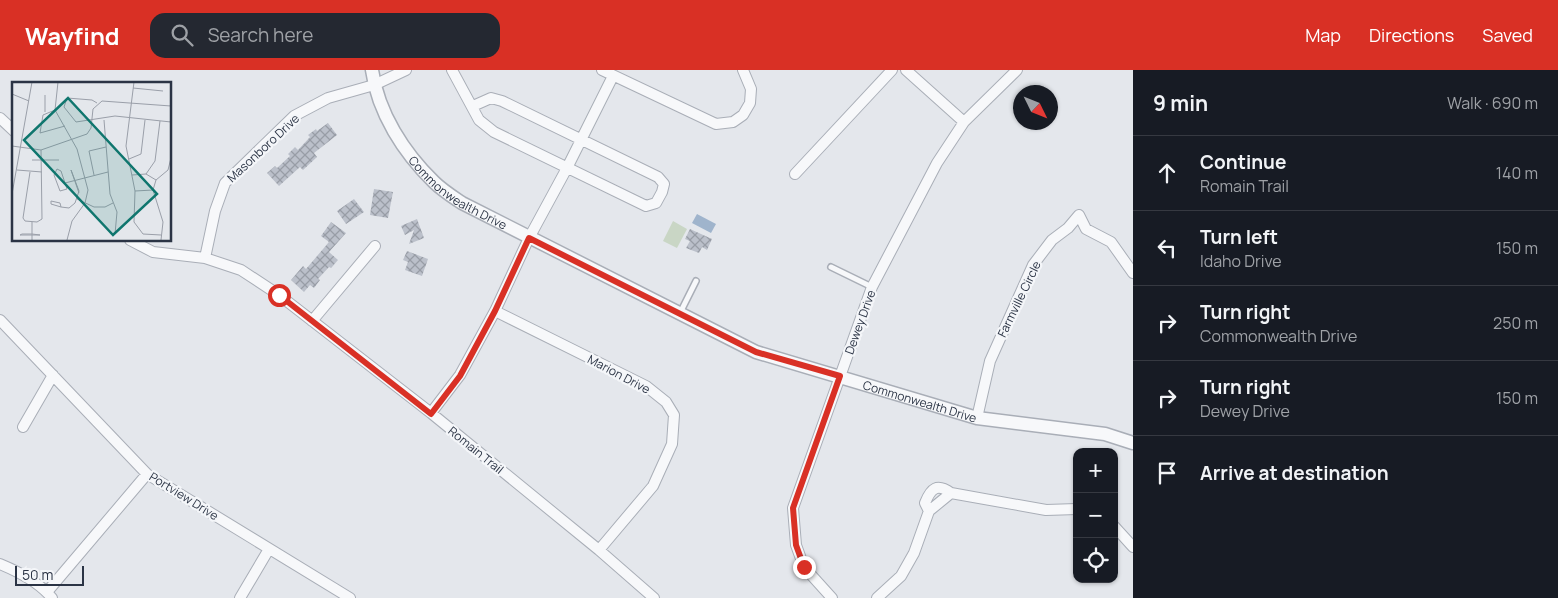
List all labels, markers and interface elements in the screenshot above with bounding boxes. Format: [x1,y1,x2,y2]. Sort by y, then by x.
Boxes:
search box [150,13,500,58]
text: Wayfind [25,19,120,52]
icon: search [168,21,196,49]
text: Search here [208,22,313,48]
text: Map [1305,23,1341,47]
text: Directions [1369,23,1454,47]
text: Saved [1482,23,1533,47]
inset map [12,82,171,241]
north arrow [1013,85,1058,130]
text: 9 min [1153,89,1208,117]
text: Walk · 690 m [1447,92,1538,114]
street label: Masonboro Drive [223,110,303,186]
text: Continue [1200,149,1286,175]
street label: Commonwealth Drive [405,152,510,233]
icon: ahead [1153,159,1181,187]
text: 140 m [1496,162,1538,184]
text: Romain Trail [1200,175,1289,197]
text: Turn left [1200,224,1278,250]
icon: left [1153,234,1181,262]
text: 150 m [1496,237,1538,259]
text: Idaho Drive [1200,250,1282,272]
street label: Farmville Circle [993,258,1045,340]
route start [268,284,291,307]
street label: Dewey Drive [840,287,880,357]
text: Turn right [1200,299,1290,325]
icon: right [1153,309,1181,337]
text: 250 m [1493,312,1538,334]
text: Commonwealth Drive [1200,325,1357,347]
street label: Marion Drive [585,350,653,398]
text: Turn right [1200,374,1290,400]
street label: Commonwealth Drive [861,376,979,426]
icon: right [1153,384,1181,412]
text: 150 m [1496,387,1538,409]
text: Dewey Drive [1200,400,1290,422]
street label: Romain Trail [445,422,507,478]
map controls [1073,448,1118,583]
button: + [1073,448,1118,493]
icon: arrive [1153,459,1181,487]
text: Arrive at destination [1200,460,1389,486]
street label: Portview Drive [146,468,222,524]
button: − [1073,493,1118,538]
button: locate [1073,538,1118,583]
route end [793,556,816,579]
scale bar [15,563,84,586]
text: 50 m [22,565,53,584]

